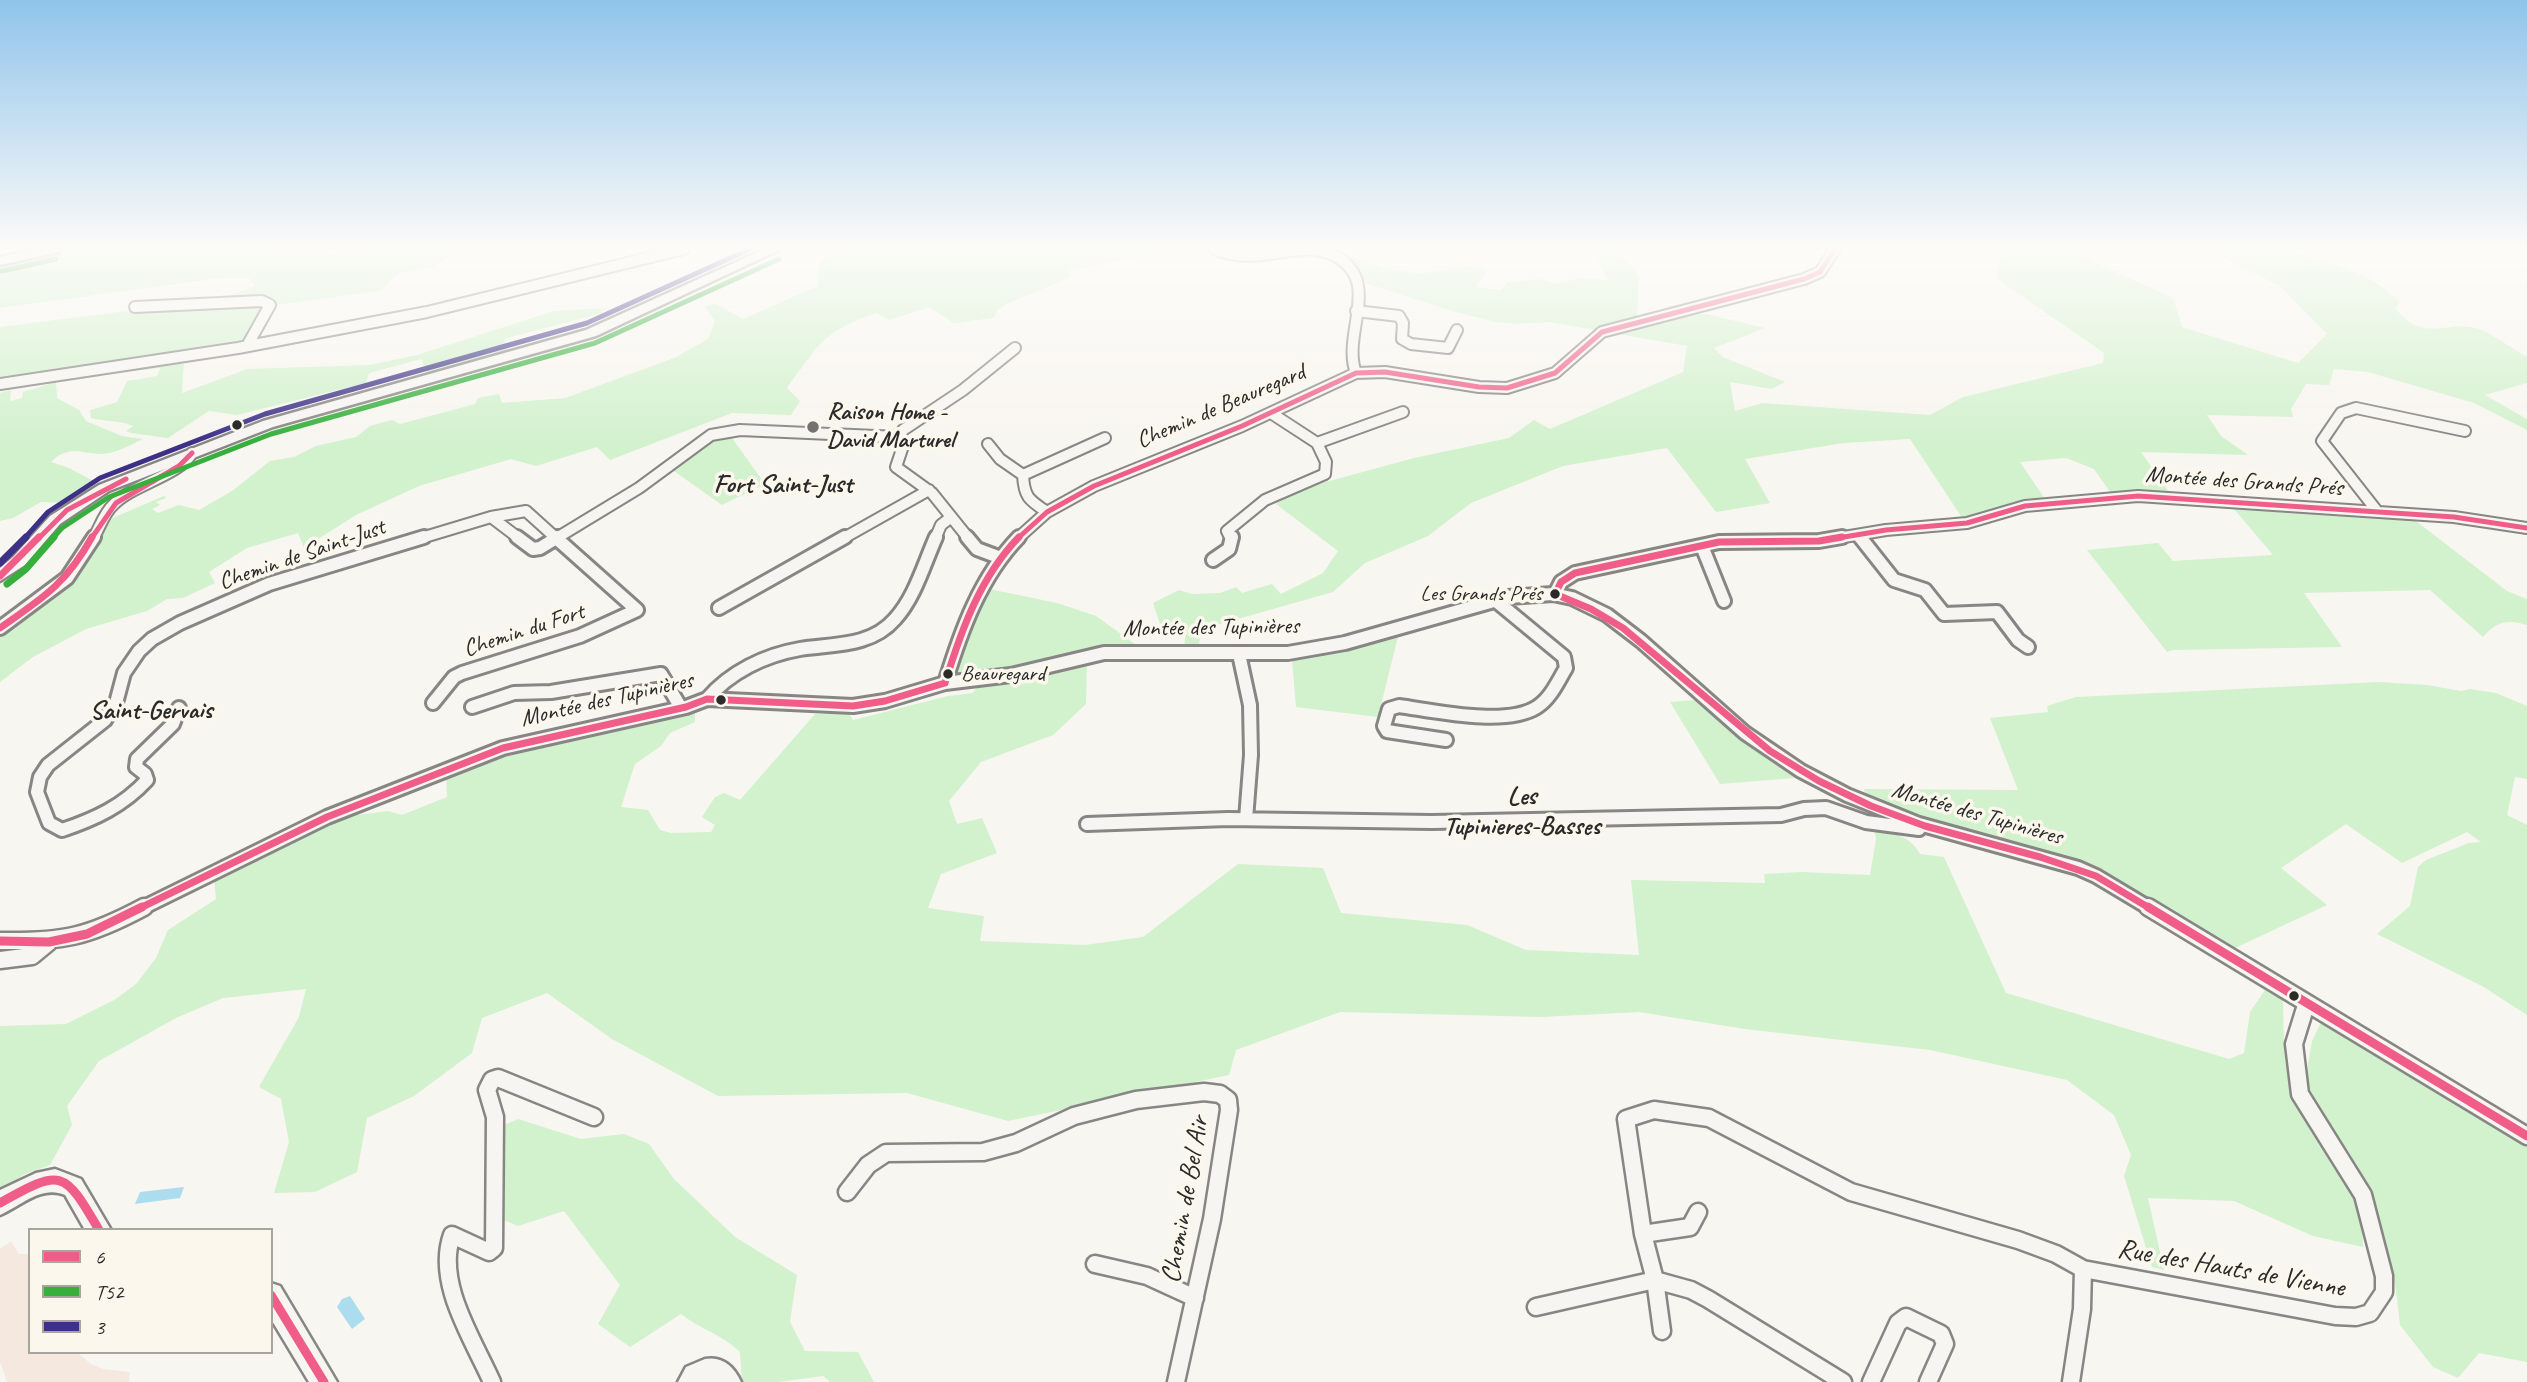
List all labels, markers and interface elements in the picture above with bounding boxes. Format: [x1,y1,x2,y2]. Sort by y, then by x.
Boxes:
street label: Chemin de Beauregard [1132,358,1310,456]
place label: Raison Home - David Marturel [827,399,954,455]
unlabelled marker [230,418,244,432]
marker: Raison Home - David Marturel [805,419,821,435]
street label: Montée des Grands Prés [2144,461,2344,503]
district label: Fort Saint-Just [714,469,852,501]
street label: Chemin de Saint-Just [215,513,389,597]
place label: Les Grands Prés [1420,581,1542,607]
marker: Les Grands Prés [1548,587,1562,601]
street label: Chemin du Fort [460,598,588,664]
street label: Montée des Tupinières [1123,612,1299,644]
place label: Beauregard [961,661,1045,687]
street label: Montée des Tupinières [518,666,696,734]
marker: Beauregard [941,667,955,681]
unlabelled marker [714,693,728,707]
district label: Saint-Gervais [90,695,212,727]
street label: Montée des Tupinières [1888,776,2066,852]
district label: Les Tupinieres-Basses [1444,781,1600,842]
unlabelled marker [2287,989,2301,1003]
street label: Chemin de Bel Air [1155,1114,1217,1286]
legend [28,1228,273,1354]
street label: Rue des Hauts de Vienne [2115,1232,2347,1306]
text: 6 [95,1244,104,1270]
text: T52 [95,1279,124,1305]
text: 3 [95,1314,104,1340]

